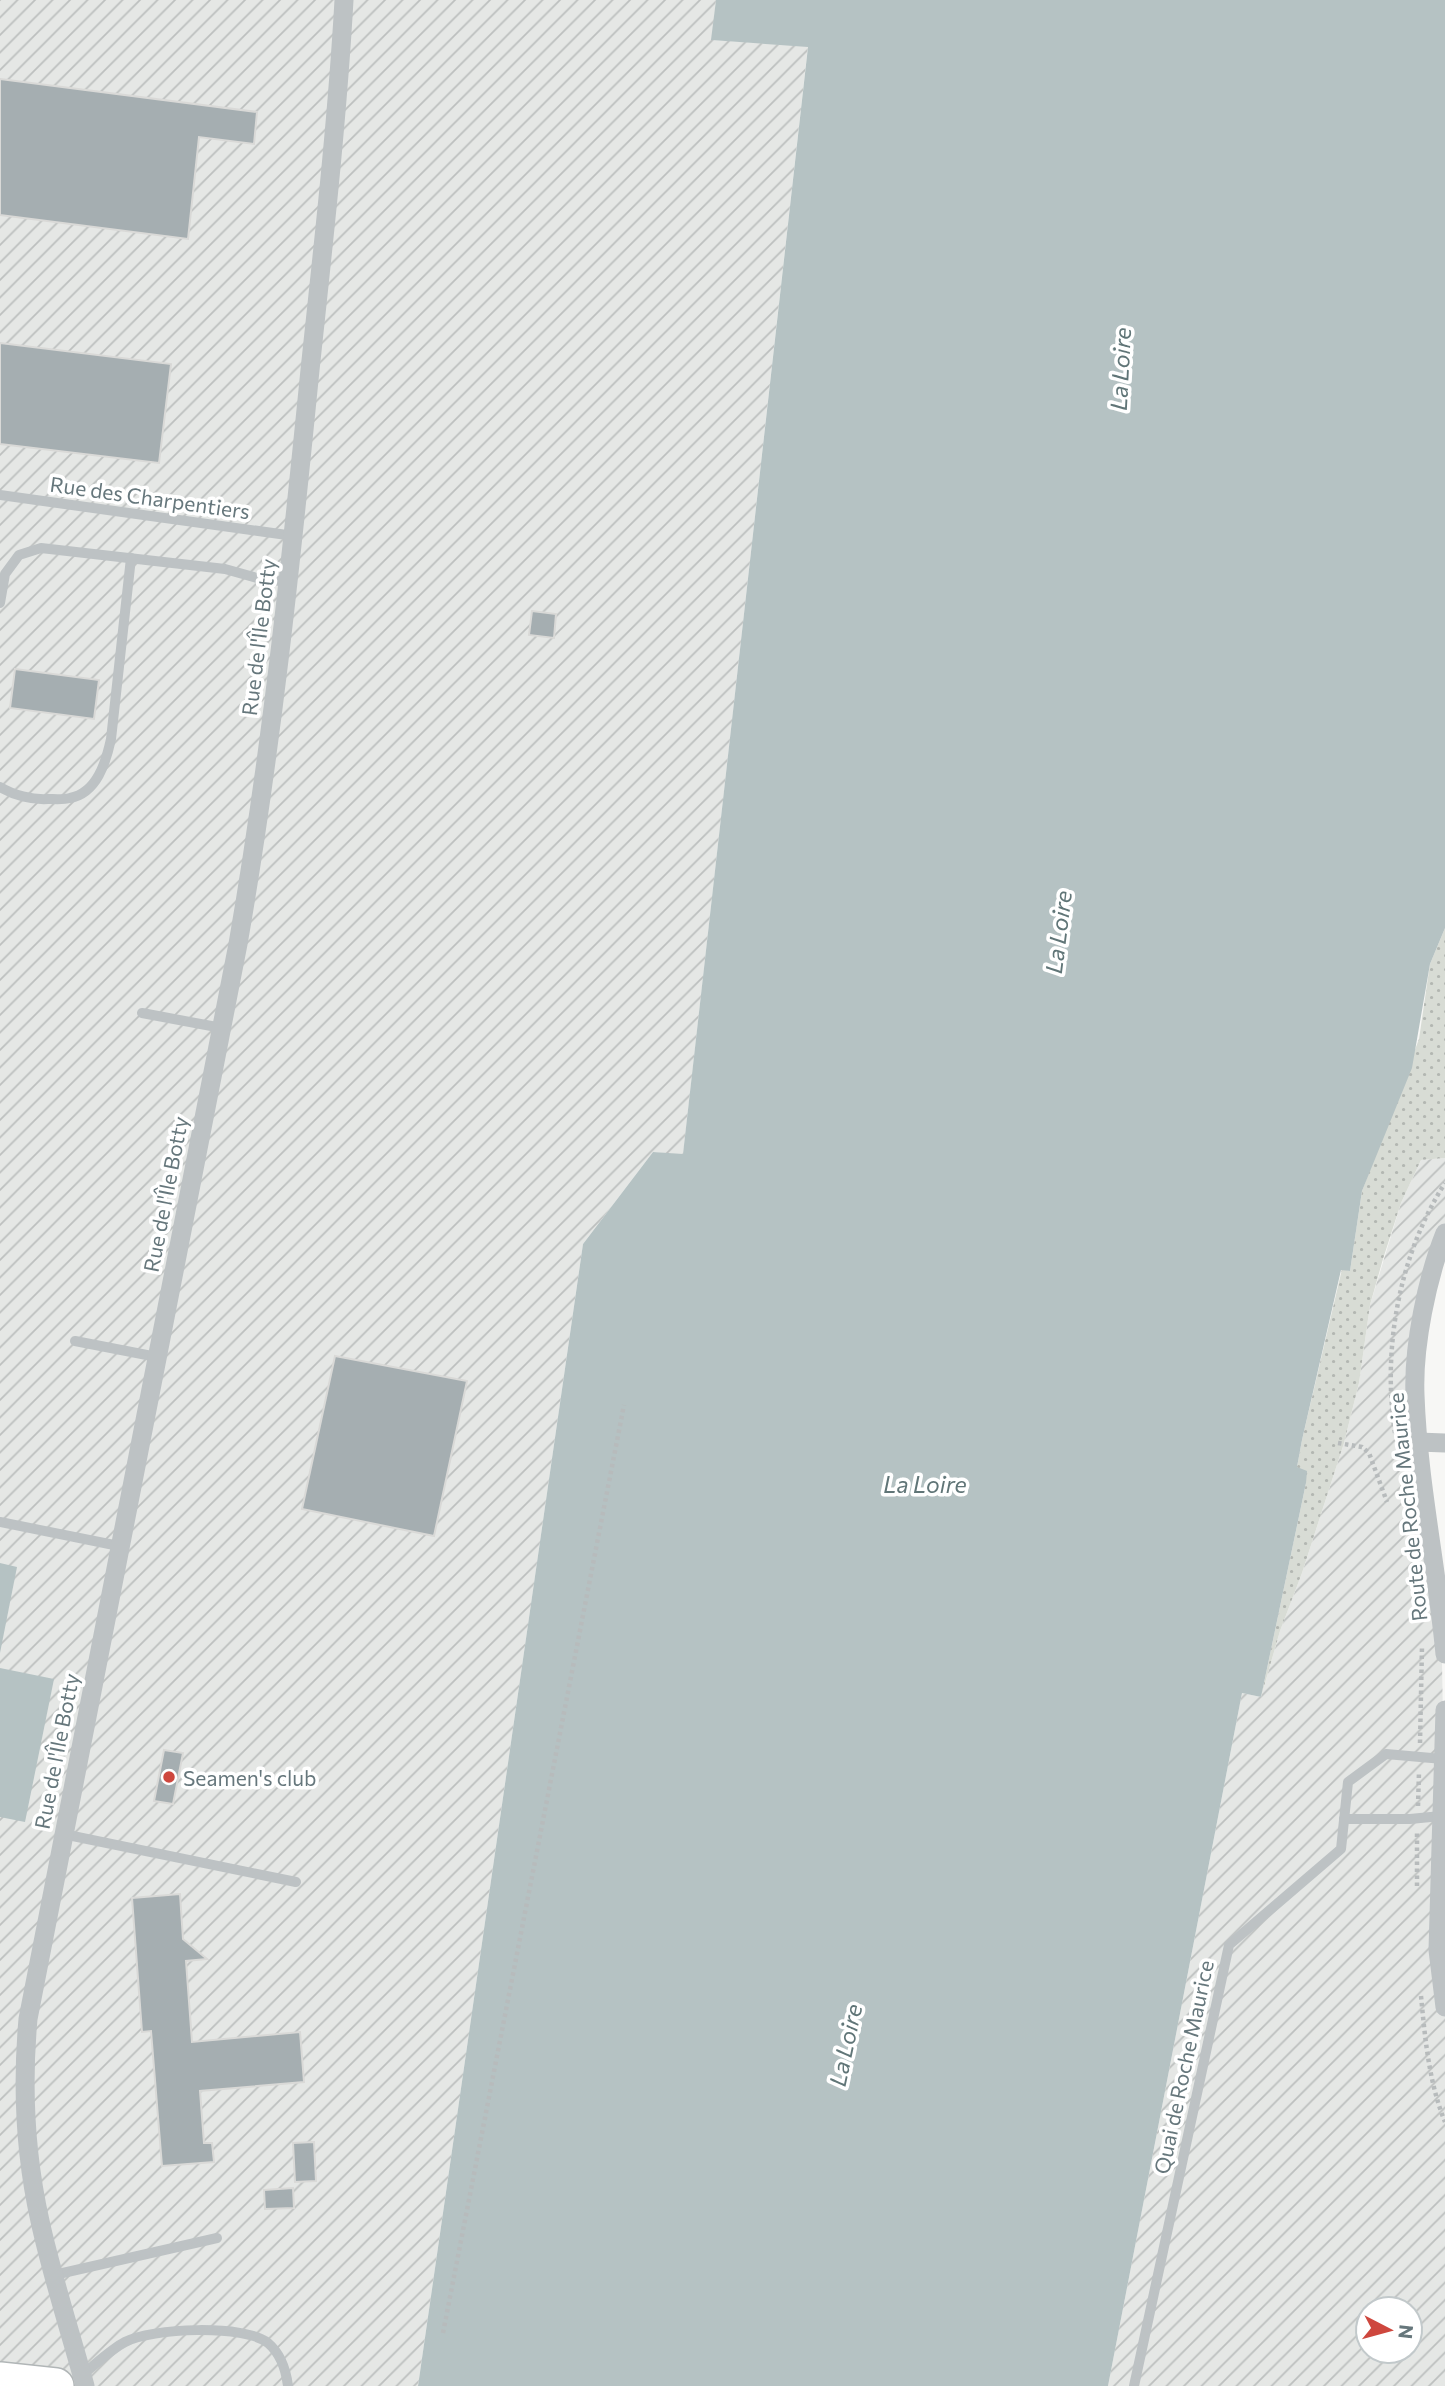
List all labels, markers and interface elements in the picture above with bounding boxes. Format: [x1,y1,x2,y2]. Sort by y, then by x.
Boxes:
water label: La Loire [1104,327,1136,411]
street label: Rue des Charpentiers [48,471,252,523]
street label: Rue de l'Île Botty [236,557,280,717]
water label: La Loire [1039,889,1077,975]
street label: Rue de l'Île Botty [138,1114,192,1274]
street label: Route de Roche Maurice [1383,1391,1431,1623]
water label: La Loire [883,1470,967,1498]
street label: Rue de l'Île Botty [29,1671,83,1831]
place label: Seamen's club [183,1765,317,1790]
marker: Seamen's club [161,1769,177,1785]
street label: Quai de Roche Maurice [1148,1958,1218,2176]
water label: La Loire [823,2001,867,2089]
north arrow [1354,2295,1424,2365]
text: N [1394,2324,1419,2340]

